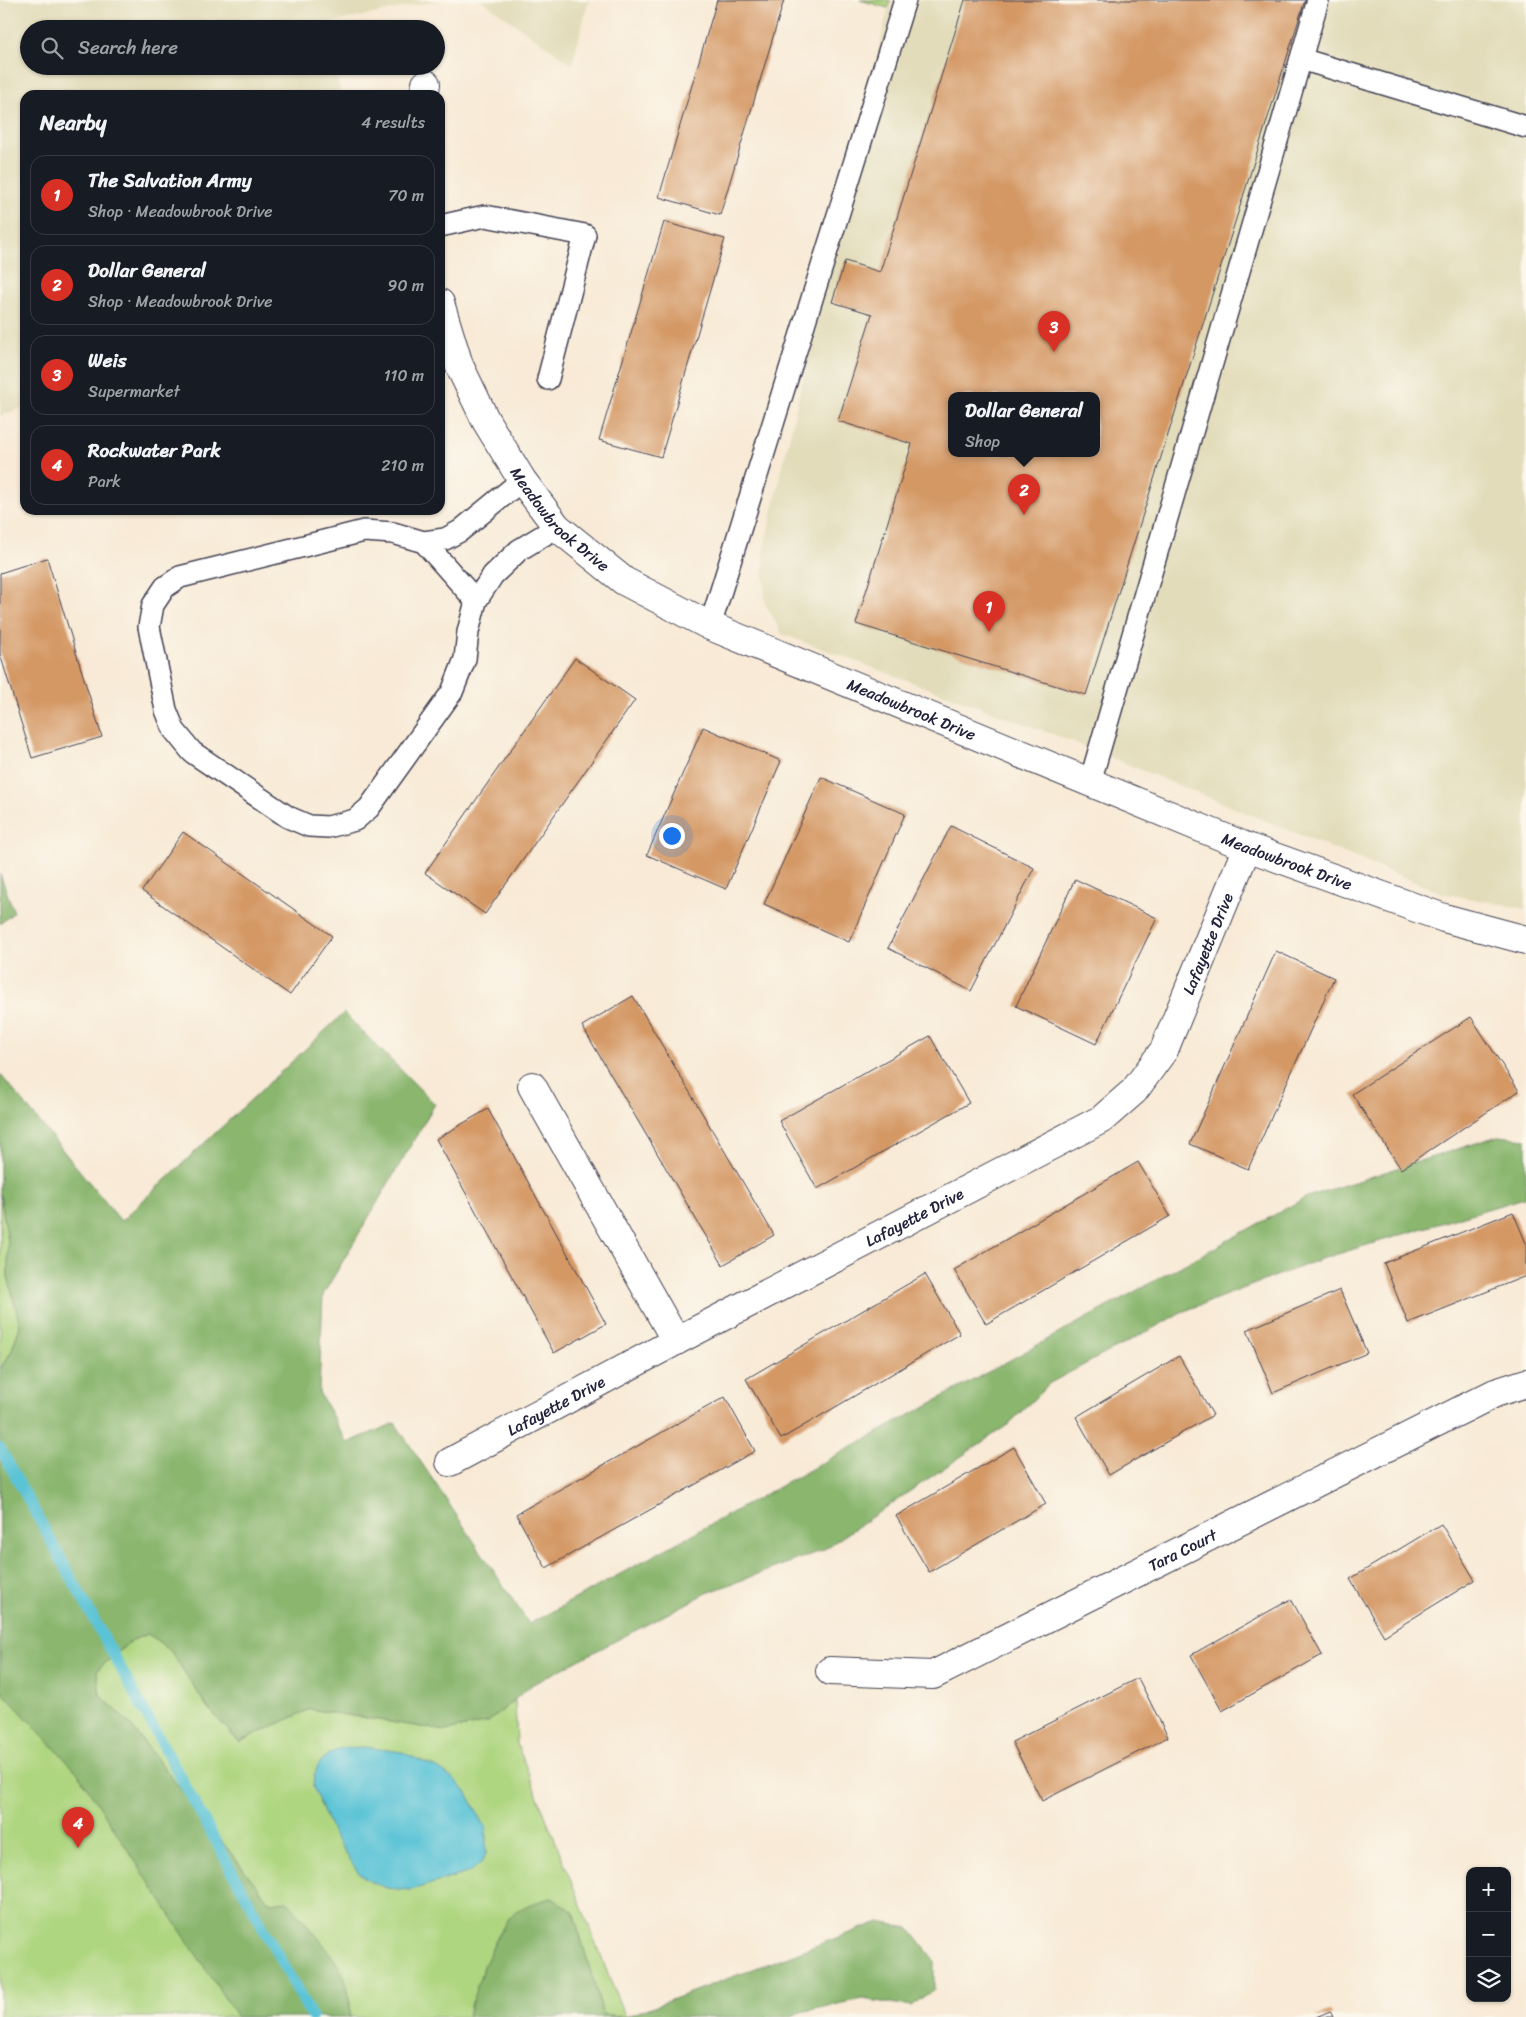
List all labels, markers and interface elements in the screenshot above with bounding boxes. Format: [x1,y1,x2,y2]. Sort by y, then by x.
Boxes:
search box [20,20,445,75]
text: Search here [78,31,178,64]
icon: search [38,34,66,62]
text: Nearby [40,104,106,142]
text: 4 results [361,108,425,137]
text: The Salvation Army [88,164,252,197]
text: 1 [54,181,60,210]
text: 70 m [388,181,424,210]
text: Shop · Meadowbrook Drive [88,197,273,226]
text: Dollar General [88,254,206,287]
text: 2 [52,271,62,300]
text: 90 m [388,271,424,300]
text: Shop · Meadowbrook Drive [88,287,273,316]
pin: 3 [1038,311,1070,352]
text: Weis [88,344,126,377]
text: 3 [53,361,61,390]
text: 110 m [384,361,424,390]
text: Supermarket [88,377,180,406]
popup [948,392,1100,457]
text: Dollar General [965,394,1083,427]
text: Shop [965,427,1000,456]
text: Rockwater Park [88,434,221,467]
text: 4 [52,451,62,480]
text: 210 m [381,451,424,480]
street label: Meadowbrook Drive [502,461,616,579]
text: Park [88,467,121,496]
pin: 2 [1008,474,1040,515]
pin: 1 [973,591,1005,632]
street label: Meadowbrook Drive [843,670,980,749]
your location [659,823,685,849]
street label: Meadowbrook Drive [1217,824,1356,899]
street label: Lafayette Drive [1174,888,1242,999]
street label: Lafayette Drive [860,1179,969,1255]
street label: Lafayette Drive [502,1367,611,1444]
street label: Tara Court [1143,1521,1222,1580]
pin: 4 [62,1807,94,1848]
map controls [1466,1867,1511,2002]
button: + [1466,1867,1511,1912]
button: − [1466,1912,1511,1957]
button: layers [1466,1957,1511,2002]

